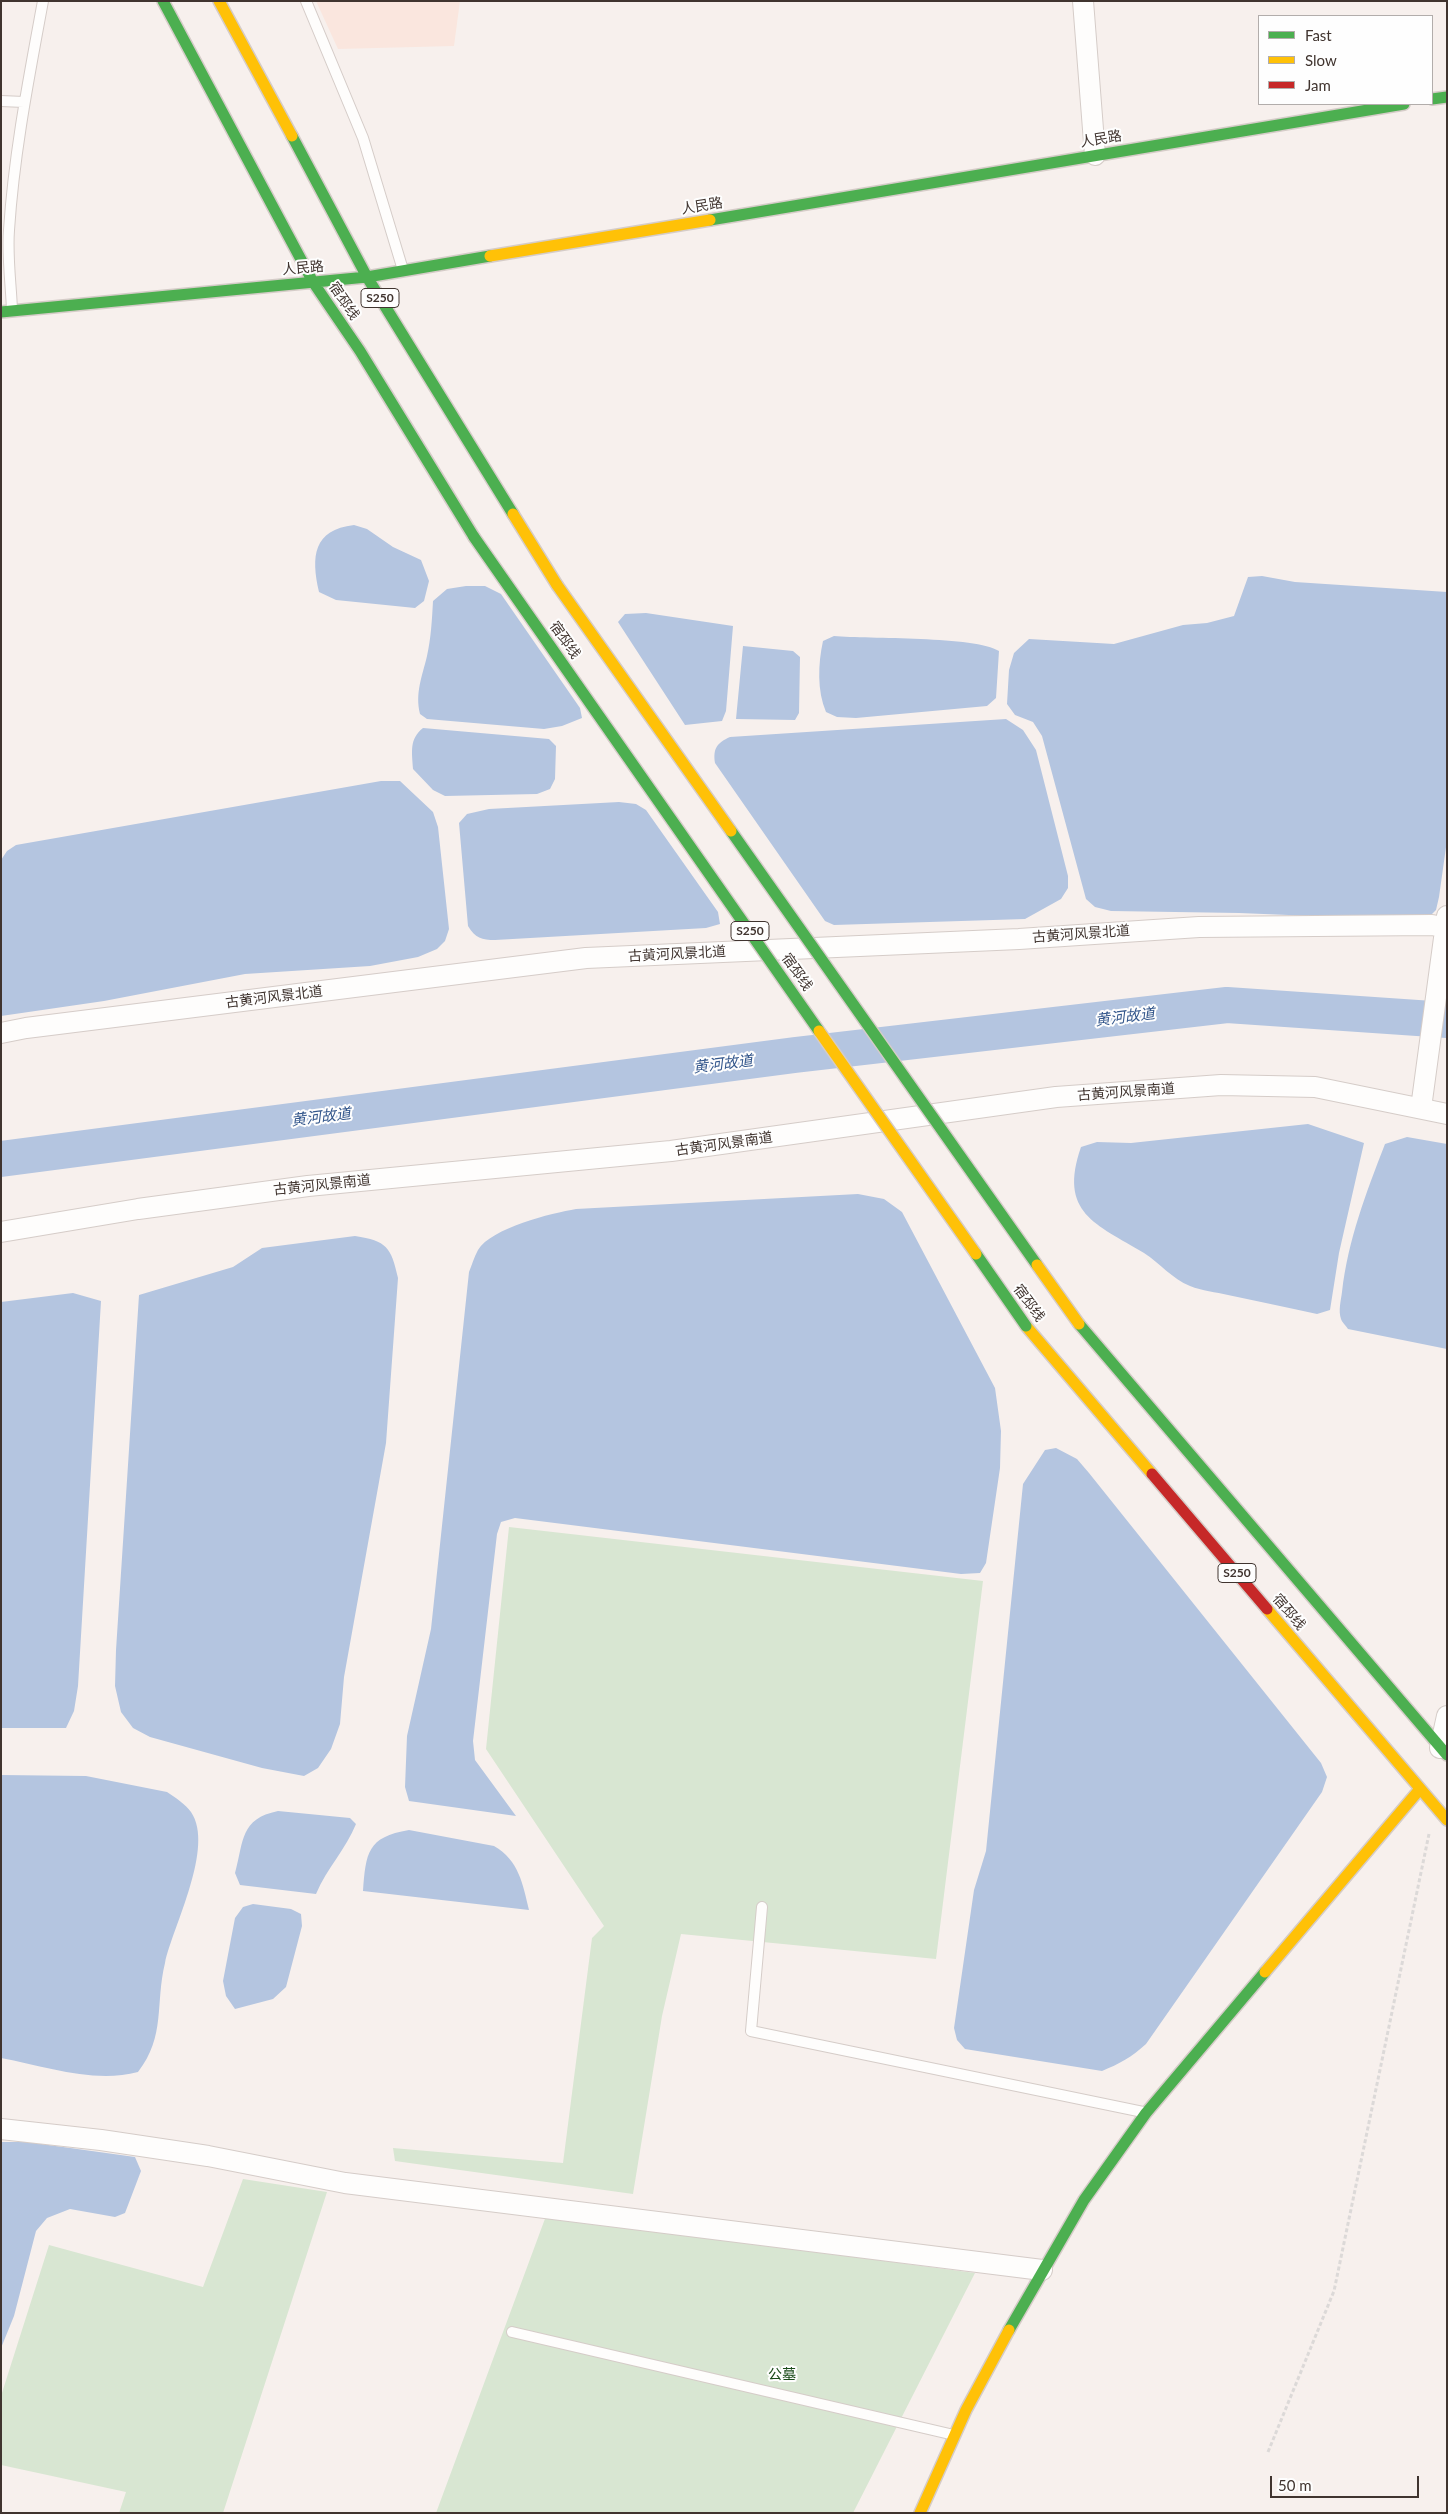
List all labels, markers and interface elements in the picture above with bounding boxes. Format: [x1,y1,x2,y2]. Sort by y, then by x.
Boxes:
legend [1258,15,1433,105]
text: Fast [1305,26,1332,44]
text: Slow [1305,51,1337,69]
text: Jam [1305,76,1331,94]
street label: 人民路 [1079,127,1123,151]
street label: 人民路 [680,194,724,218]
street label: 人民路 [281,258,325,278]
street label: 宿邳线 [325,279,363,323]
road number: S250 [361,288,399,308]
street label: 宿邳线 [546,618,584,662]
road number: S250 [731,921,769,940]
street label: 古黄河风景北道 [1032,922,1130,946]
street label: 古黄河风景北道 [628,943,726,965]
street label: 宿邳线 [778,950,816,994]
street label: 古黄河风景北道 [224,983,324,1011]
water label: 黄河故道 [1094,1004,1156,1030]
water label: 黄河故道 [692,1051,754,1077]
street label: 古黄河风景南道 [1077,1080,1175,1104]
water label: 黄河故道 [290,1104,352,1130]
street label: 古黄河风景南道 [674,1129,774,1159]
street label: 古黄河风景南道 [272,1172,372,1198]
street label: 宿邳线 [1010,1281,1048,1325]
road number: S250 [1218,1564,1256,1582]
street label: 宿邳线 [1269,1591,1309,1633]
park label: 公墓 [768,2366,796,2382]
scale bar [1273,2466,1422,2498]
text: 50 m [1278,2476,1312,2494]

